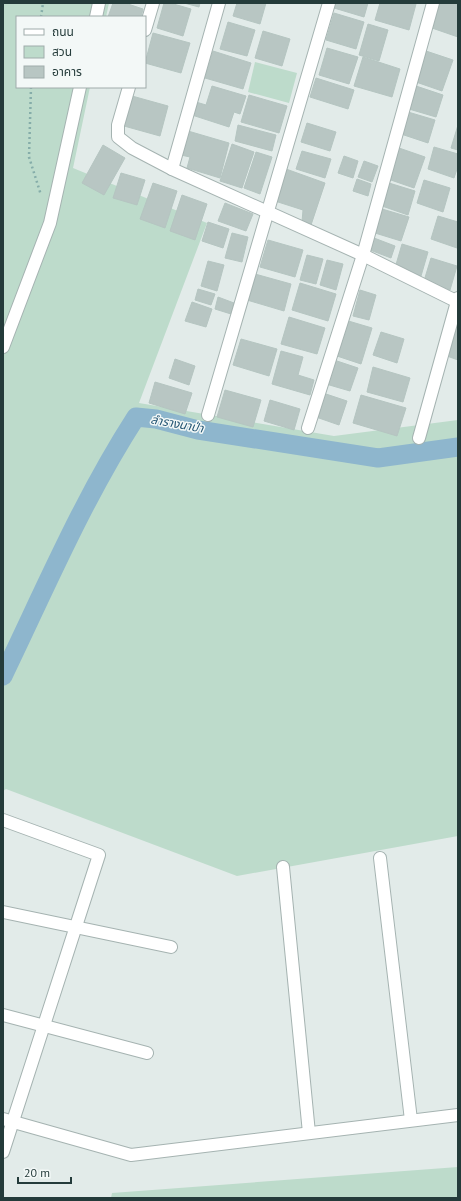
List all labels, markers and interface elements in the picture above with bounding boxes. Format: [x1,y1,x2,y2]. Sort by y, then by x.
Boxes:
legend [16,16,146,88]
text: ถนน [52,24,74,39]
text: สวน [52,44,72,59]
text: อาคาร [52,64,82,79]
water label: ลำรางนาป่า [150,411,206,436]
scale bar [18,1159,71,1185]
text: 20 m [24,1165,50,1180]

